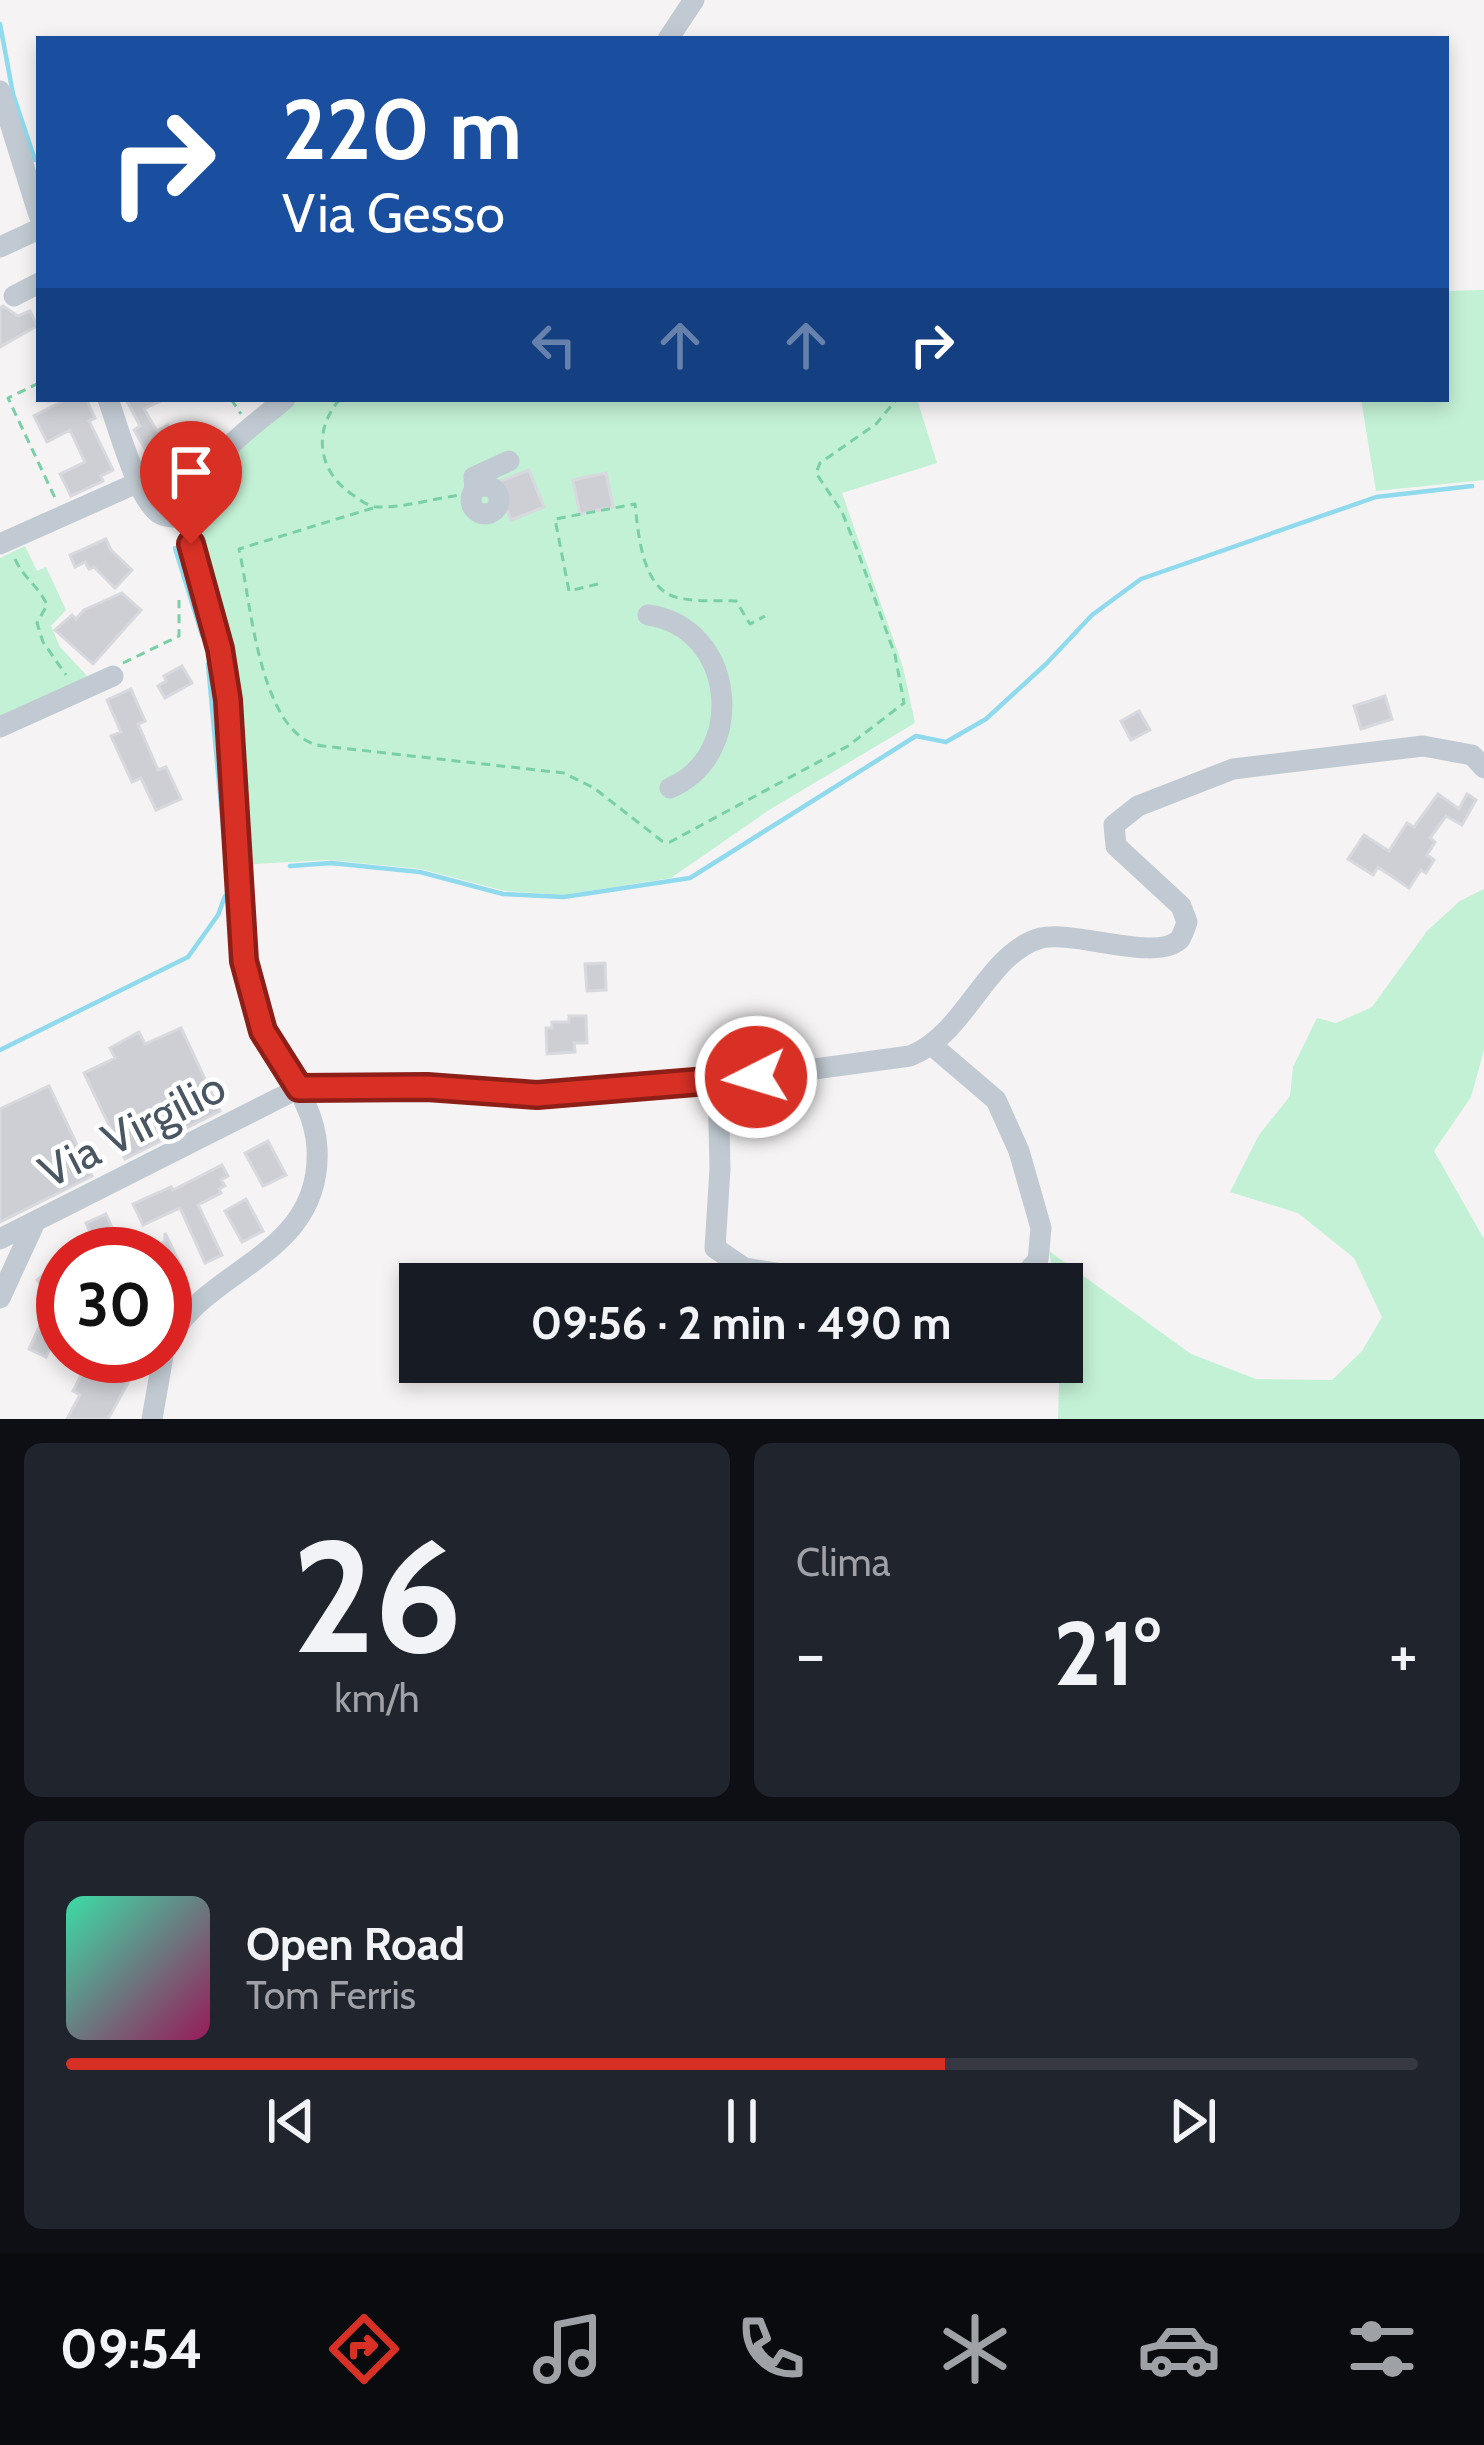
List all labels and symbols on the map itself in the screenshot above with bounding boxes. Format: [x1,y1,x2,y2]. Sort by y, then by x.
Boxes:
pin [140,421,242,544]
position arrow [693,1014,819,1140]
street label: Via Virgilio [30,1059,234,1199]
speed limit sign: 30 [36,1227,192,1383]

